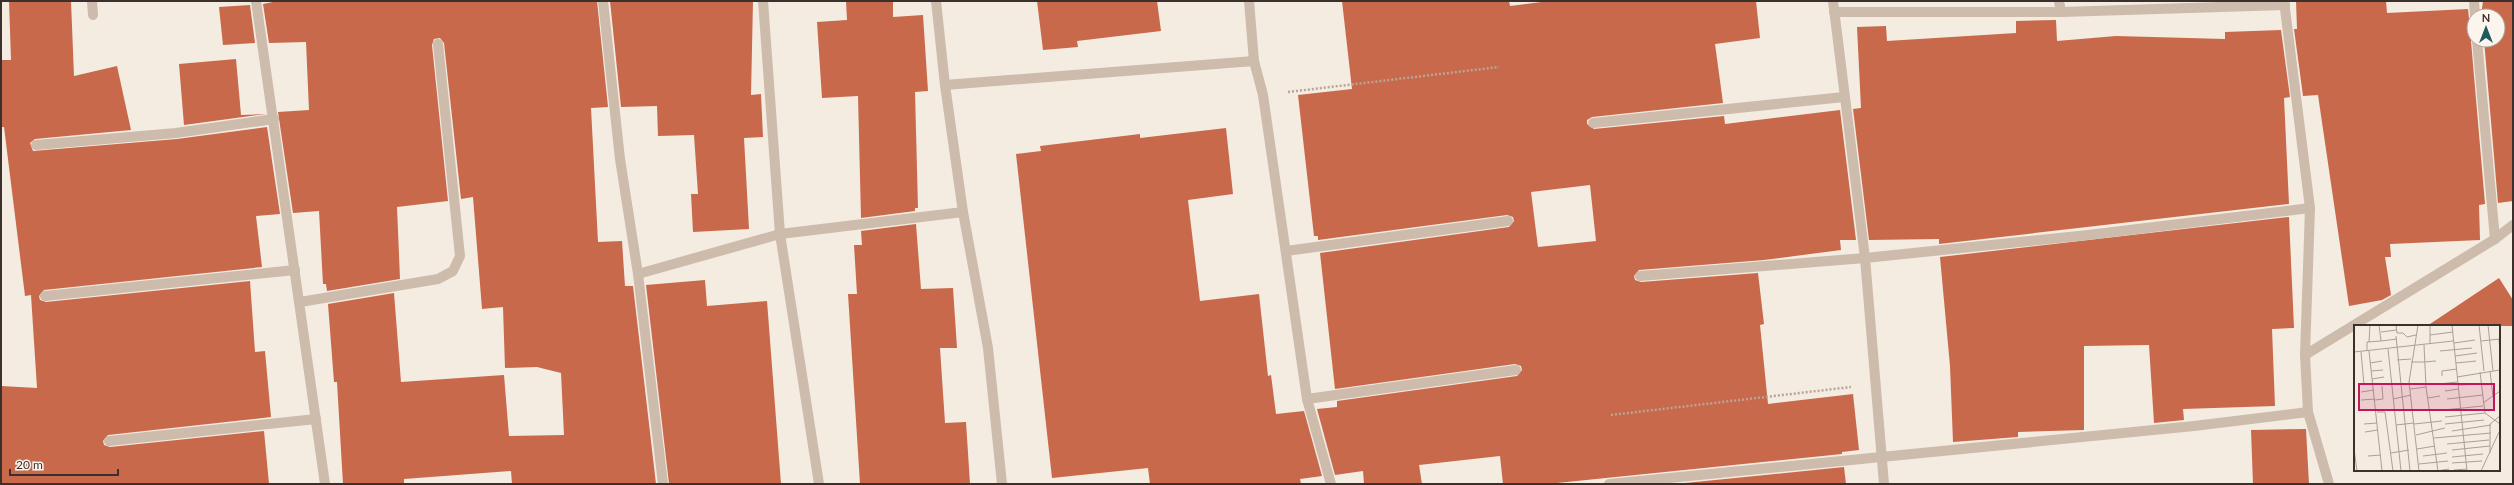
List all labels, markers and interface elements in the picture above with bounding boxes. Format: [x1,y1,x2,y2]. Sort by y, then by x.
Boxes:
north arrow [2466,8,2506,48]
text: N [2482,11,2490,24]
inset map [2354,325,2500,471]
scale bar [10,451,118,477]
text: 20 m [16,457,43,472]

